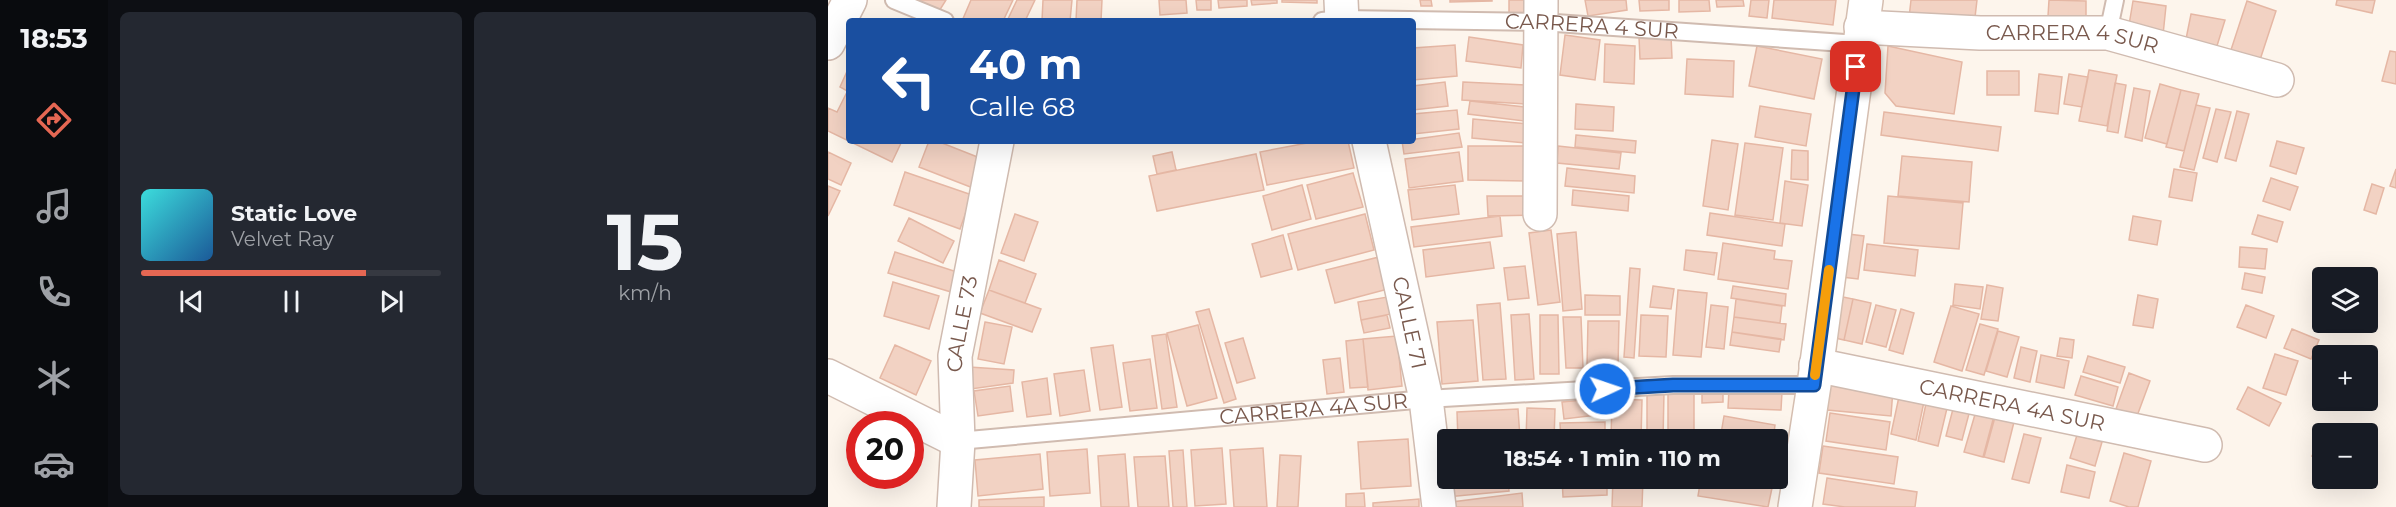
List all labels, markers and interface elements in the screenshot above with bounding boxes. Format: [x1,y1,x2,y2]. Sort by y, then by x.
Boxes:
street label: CARRERA 4 SUR [1505,8,1679,43]
street label: CARRERA 4 SUR [1986,20,2161,58]
text: 18:53 [20,22,88,55]
text: 40 m [969,38,1082,90]
pin [1830,41,1881,92]
icon: left [870,42,948,120]
icon: arrive [1839,50,1872,83]
text: Calle 68 [969,90,1075,123]
icon: directions [33,99,75,141]
icon: music [33,185,75,227]
text: 15 [607,194,684,290]
text: Static Love [231,200,357,227]
text: Velvet Ray [231,227,334,251]
map controls [2312,267,2378,489]
button: layers [2312,267,2378,333]
icon: phone [33,271,75,313]
street label: CALLE 73 [942,273,982,373]
street label: CALLE 71 [1387,274,1432,371]
text: km/h [618,281,672,305]
icon: previous [175,285,208,318]
icon: pause [275,285,308,318]
icon: next [375,285,408,318]
button: + [2312,345,2378,411]
icon: climate [33,357,75,399]
position arrow [1573,357,1637,421]
street label: CARRERA 4A SUR [1917,374,2107,436]
street label: CARRERA 4A SUR [1218,388,1409,429]
speed limit sign: 20 [846,411,924,489]
button: − [2312,423,2378,489]
icon: car [33,443,75,485]
text: 18:54 · 1 min · 110 m [1504,445,1721,472]

